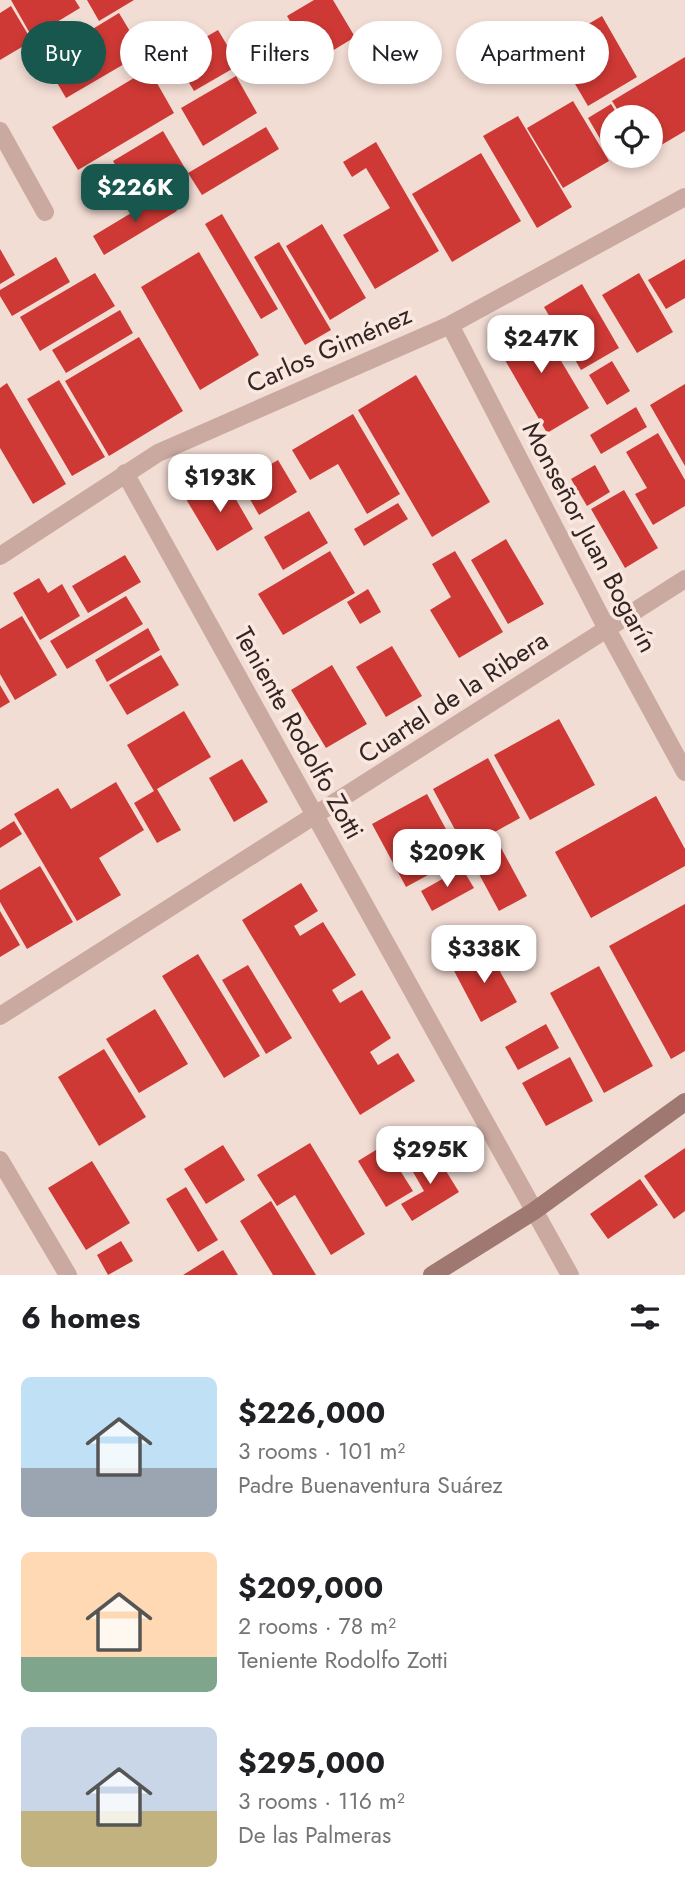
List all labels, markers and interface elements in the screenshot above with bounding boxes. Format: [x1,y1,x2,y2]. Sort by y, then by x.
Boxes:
chip: Buy [21,21,106,84]
chip: Rent [120,21,212,84]
chip: Filters [226,21,334,84]
chip: New [348,21,442,84]
chip: Apartment [456,21,609,84]
map controls [600,105,663,168]
button: locate [600,105,663,168]
pin: $226K [86,164,184,224]
text: $226K [97,170,173,204]
street label: Carlos Giménez [240,296,418,402]
pin: $247K [492,316,590,375]
text: $247K [503,321,579,355]
street label: Monseñor Juan Bogarín [513,415,667,659]
pin: $193K [171,454,269,514]
text: $193K [184,460,256,494]
street label: Teniente Rodolfo Zotti [225,620,373,846]
street label: Cuartel de la Ribera [351,621,555,773]
pin: $209K [398,830,496,889]
text: $209K [409,835,485,869]
pin: $338K [435,926,533,985]
text: $338K [447,931,521,965]
pin: $295K [381,1126,479,1186]
text: $295K [392,1132,468,1166]
text: 6 homes [21,1296,140,1339]
icon: filters [626,1298,664,1336]
text: $226,000 [238,1391,385,1434]
icon: home [77,1405,161,1489]
text: 3 rooms · 101 m² [238,1434,405,1468]
text: Padre Buenaventura Suárez [238,1468,503,1502]
text: $209,000 [238,1566,383,1609]
icon: home [77,1580,161,1664]
text: 2 rooms · 78 m² [238,1609,396,1643]
text: Teniente Rodolfo Zotti [238,1643,448,1677]
text: $295,000 [238,1741,385,1784]
icon: home [77,1755,161,1839]
text: 3 rooms · 116 m² [238,1784,405,1818]
text: De las Palmeras [238,1818,391,1852]

